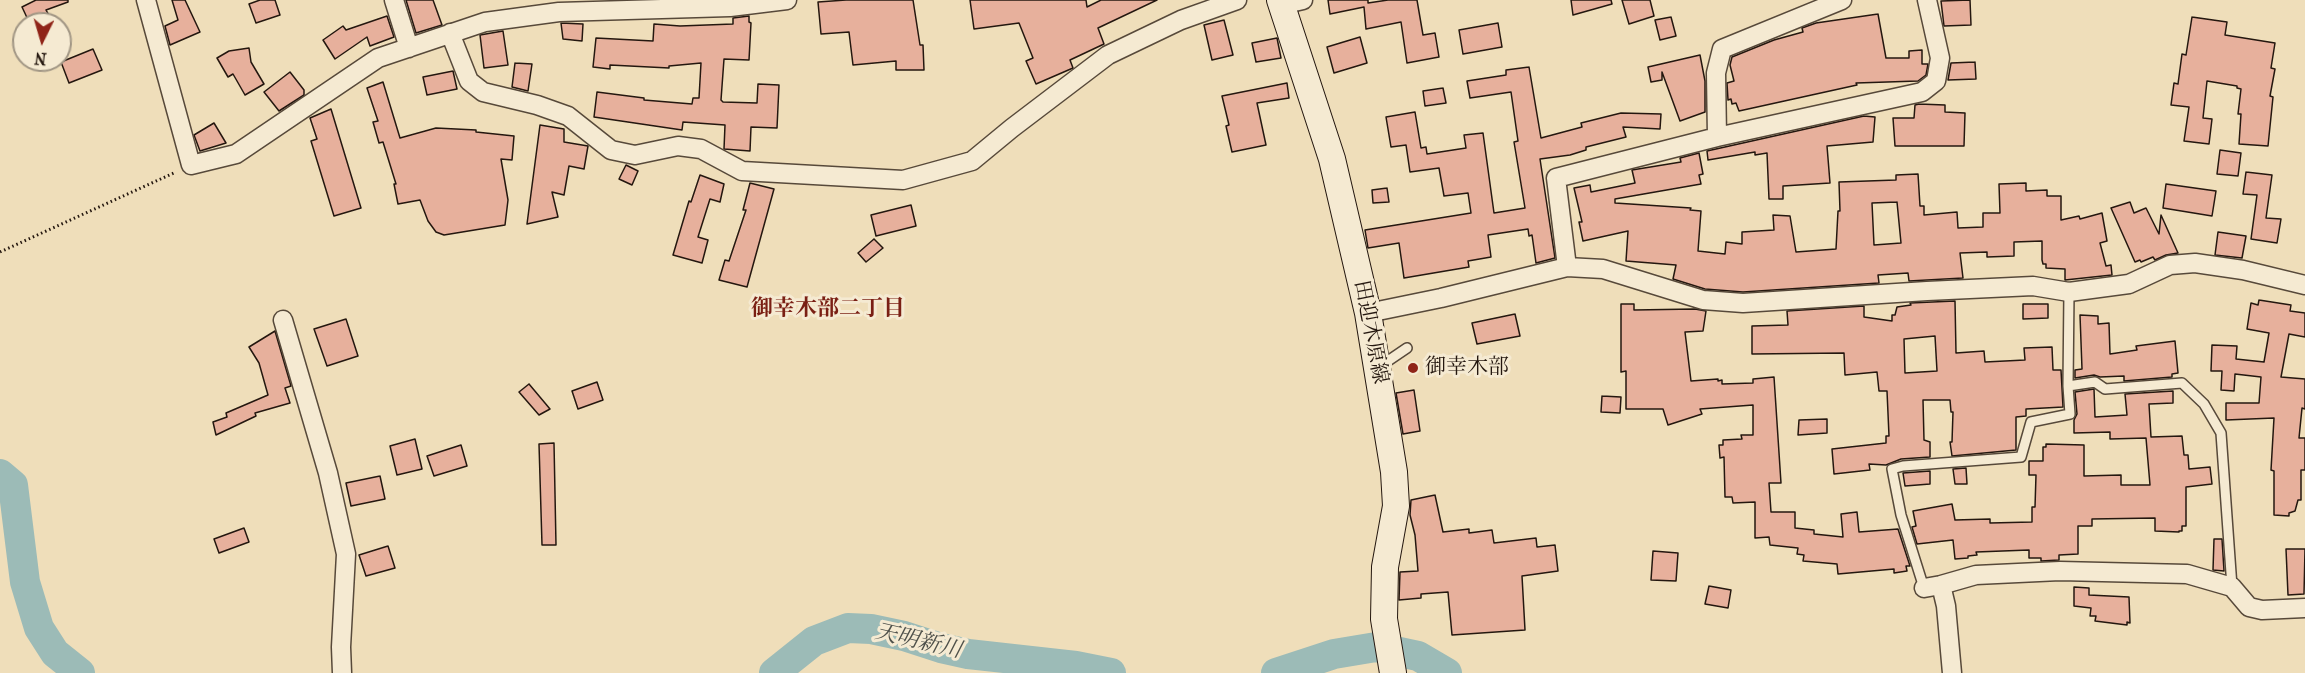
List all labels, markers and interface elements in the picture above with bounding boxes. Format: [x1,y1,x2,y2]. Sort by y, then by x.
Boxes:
north arrow [12,12,72,72]
text: N [34,48,47,68]
street label: 田迎木原線 [1348,278,1392,386]
district label: 御幸木部二丁目 [751,297,905,323]
place label: 御幸木部 [1425,355,1509,381]
marker: 御幸木部 [1406,361,1420,375]
water label: 天明新川 [872,619,964,665]

